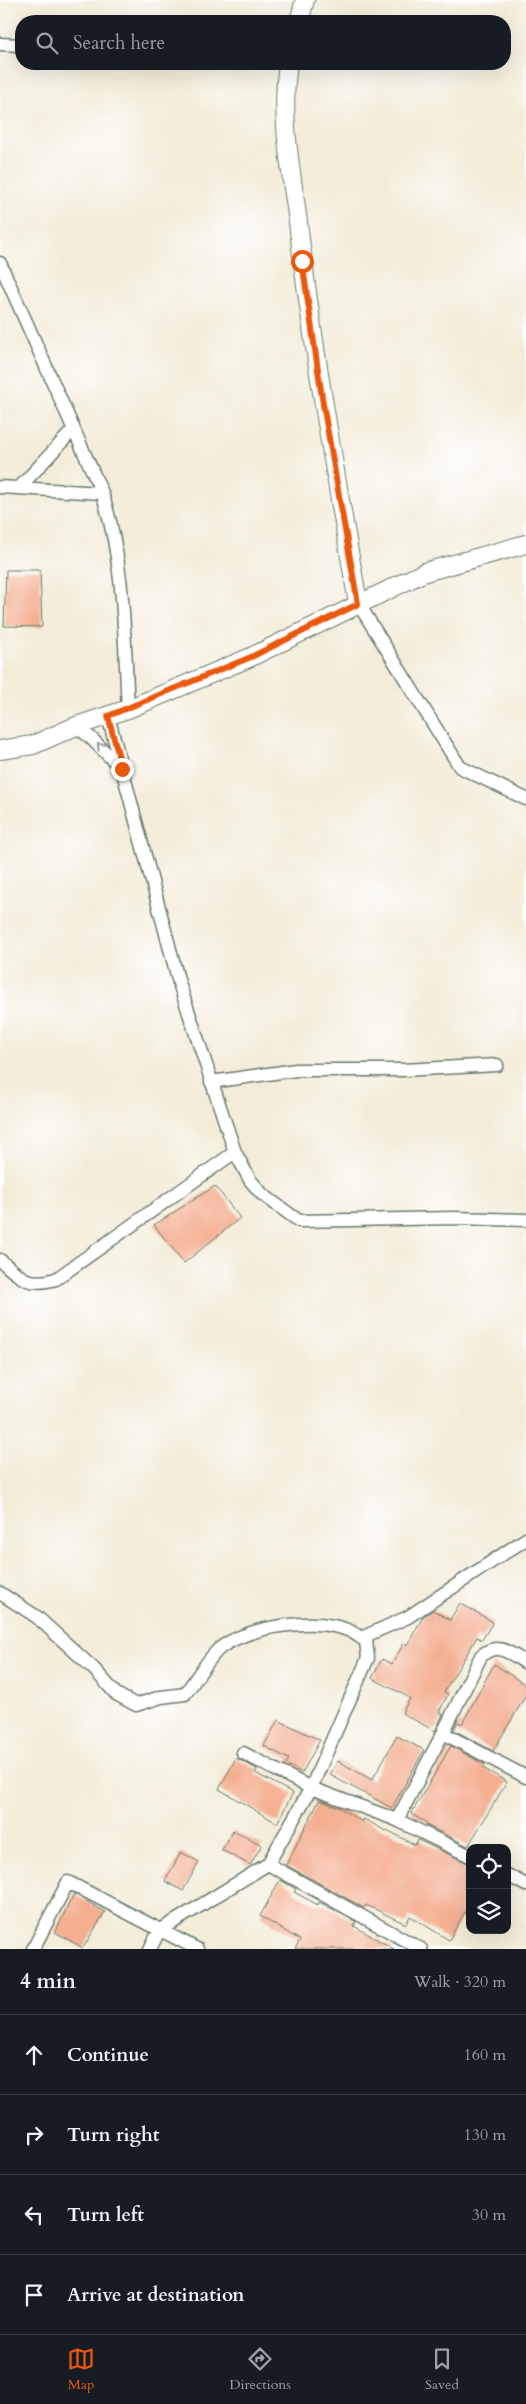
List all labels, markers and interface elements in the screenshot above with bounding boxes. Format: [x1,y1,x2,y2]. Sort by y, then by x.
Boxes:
search box [15,15,511,70]
icon: search [33,29,61,57]
text: Search here [73,30,165,56]
route start [291,250,314,273]
one-way arrow [97,743,106,752]
route end [111,758,134,781]
map controls [466,1844,511,1934]
button: locate [466,1844,511,1889]
button: layers [466,1889,511,1934]
text: 4 min [20,1967,76,1996]
text: Walk · 320 m [414,1971,506,1993]
icon: ahead [20,2041,48,2069]
text: Continue [67,2042,149,2068]
text: 160 m [464,2044,506,2066]
icon: right [20,2121,48,2149]
text: Turn right [67,2122,159,2148]
text: 130 m [464,2124,506,2146]
icon: left [20,2201,48,2229]
text: Turn left [67,2202,144,2228]
text: 30 m [472,2204,506,2226]
icon: arrive [20,2281,48,2309]
text: Arrive at destination [67,2282,244,2308]
tab: Map [67,2345,95,2394]
tab: Directions [229,2345,291,2394]
tab: Saved [425,2345,459,2394]

